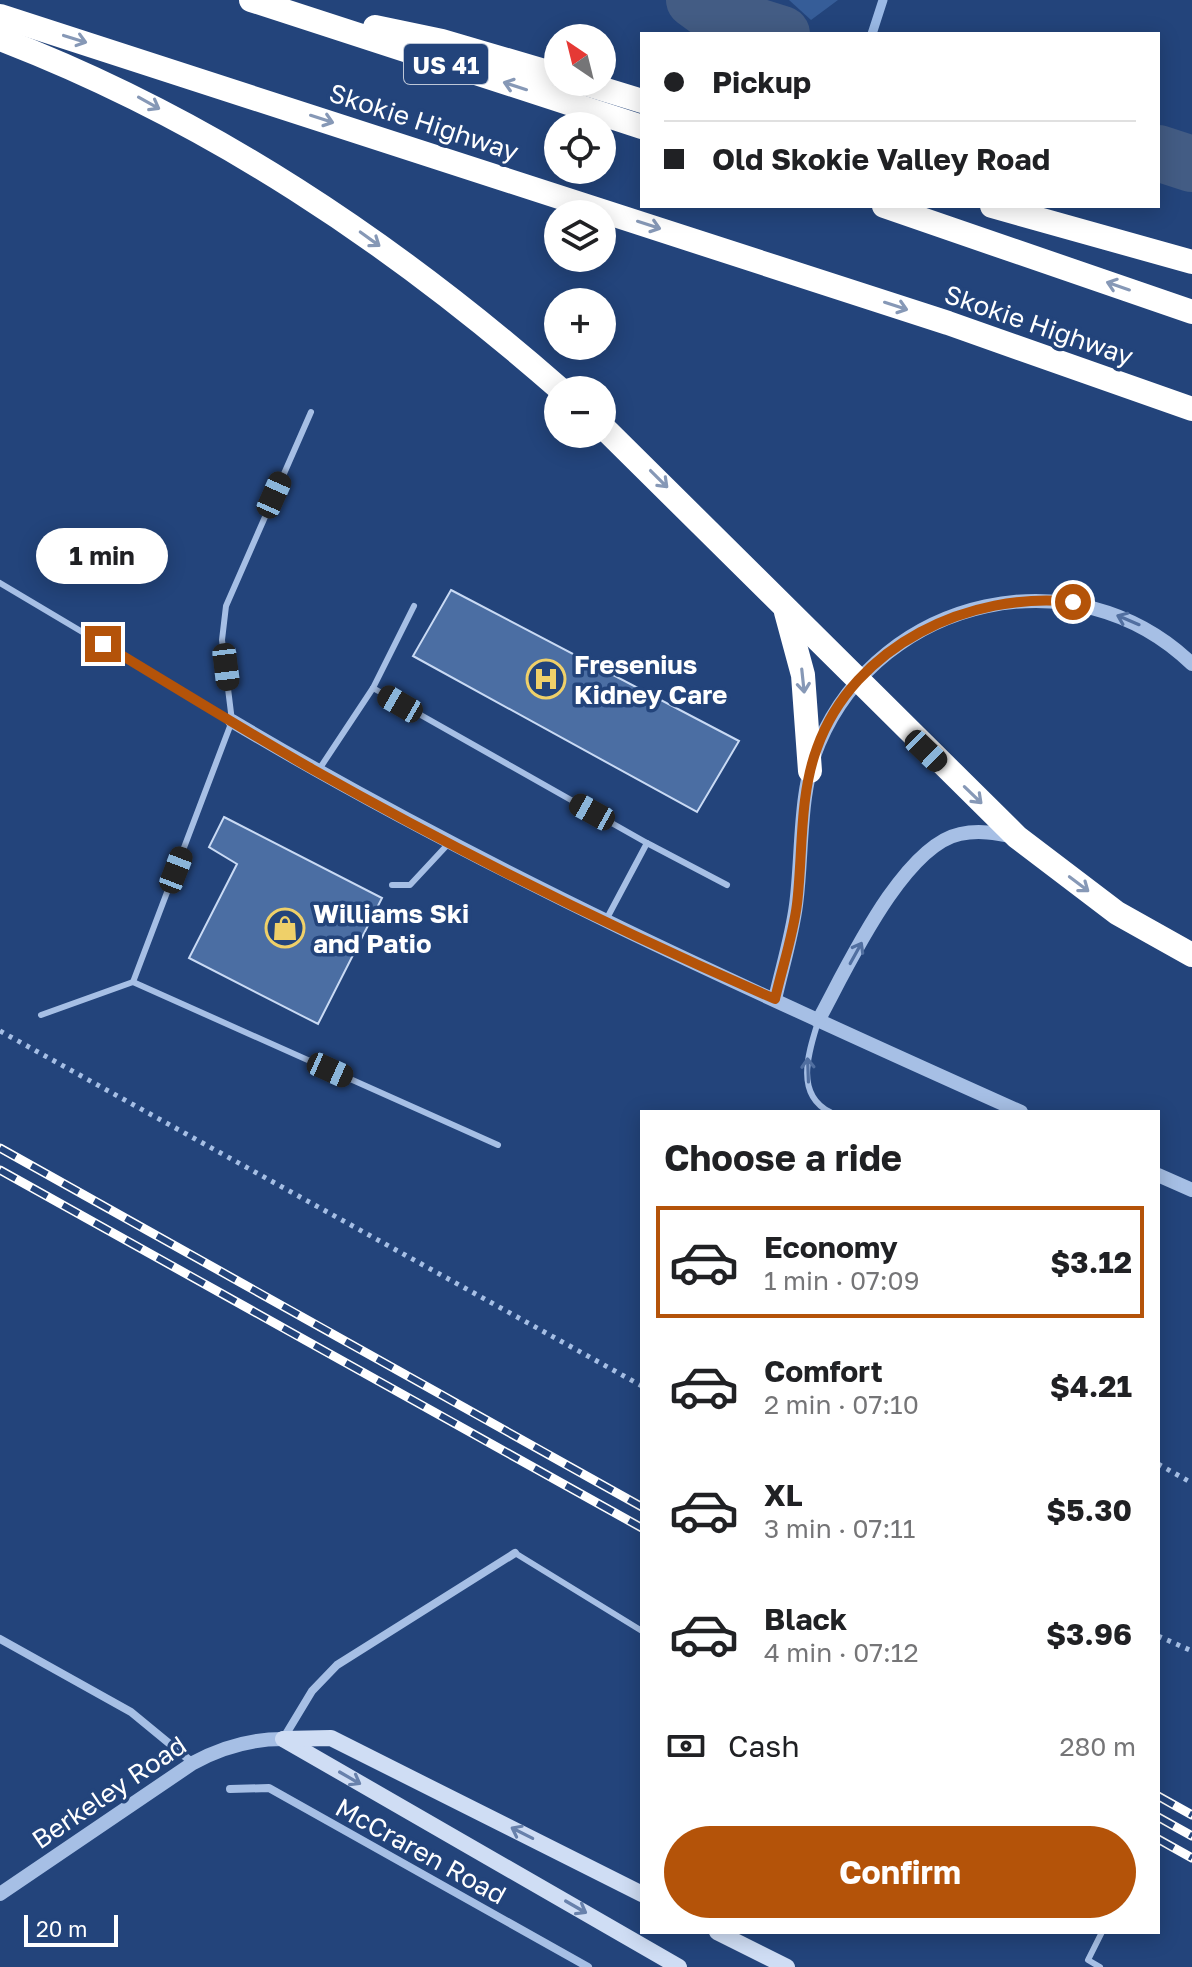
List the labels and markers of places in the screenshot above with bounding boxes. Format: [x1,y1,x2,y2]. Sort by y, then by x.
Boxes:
place label: Fresenius Kidney Care [574,649,727,710]
hospital icon: Fresenius Kidney Care [525,658,567,700]
place label: Williams Ski and Patio [313,898,469,959]
shop icon: Williams Ski and Patio [264,907,306,949]

